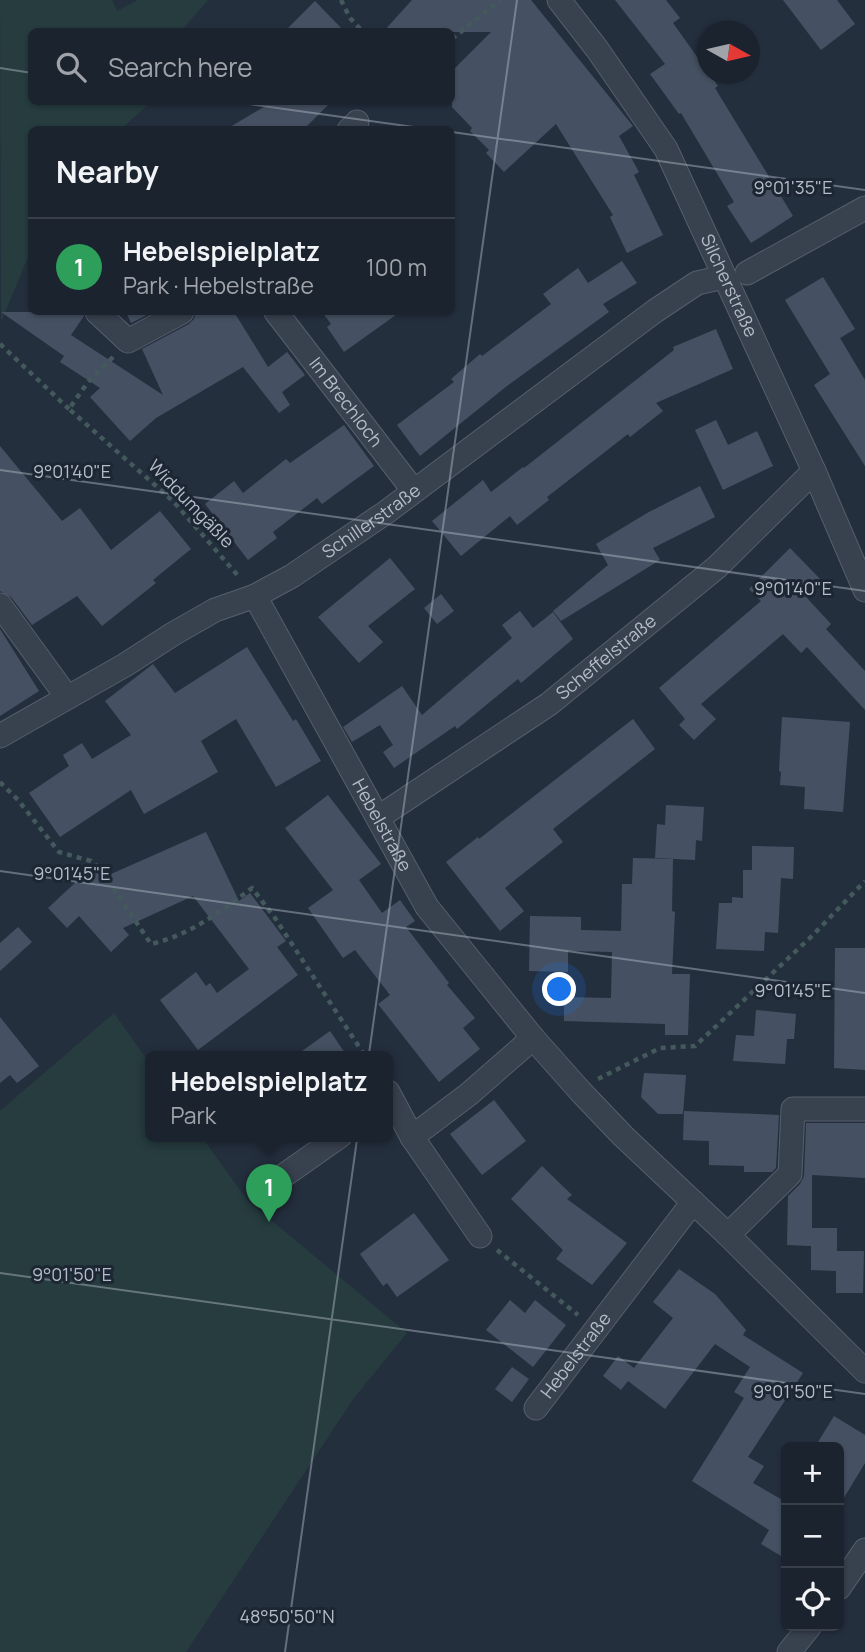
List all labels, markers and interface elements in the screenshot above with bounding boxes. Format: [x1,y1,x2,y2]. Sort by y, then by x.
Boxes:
north arrow [697,21,760,84]
search box [28,28,455,105]
icon: search [52,48,90,86]
text: Search here [108,49,253,85]
text: Nearby [56,151,159,192]
text: 9°01'35"E [754,175,832,199]
street label: Silcherstraße [696,230,764,341]
text: Hebelspielplatz [123,233,320,269]
text: 1 [74,251,84,283]
text: 100 m [366,251,427,283]
text: Park · Hebelstraße [123,269,314,301]
street label: Im Brechloch [304,352,389,451]
street label: Widdumgäßle [143,454,240,553]
text: 9°01'40"E [33,459,111,483]
street label: Schillerstraße [317,478,425,563]
text: 9°01'40"E [754,576,832,600]
street label: Scheffelstraße [550,608,661,705]
street label: Hebelstraße [347,774,418,875]
text: 9°01'45"E [33,861,111,885]
your location [542,972,576,1006]
text: 9°01'45"E [754,978,832,1002]
popup [145,1051,393,1142]
text: Hebelspielplatz [170,1063,368,1099]
text: Park [170,1099,216,1131]
pin: 1 [246,1164,292,1222]
text: 9°01'50"E [32,1262,112,1286]
street label: Hebelstraße [535,1307,616,1403]
text: 9°01'50"E [753,1379,833,1403]
map controls [781,1442,844,1631]
button: + [781,1442,844,1505]
button: − [781,1505,844,1568]
button: locate [781,1568,844,1631]
text: 48°50'50"N [239,1604,335,1628]

